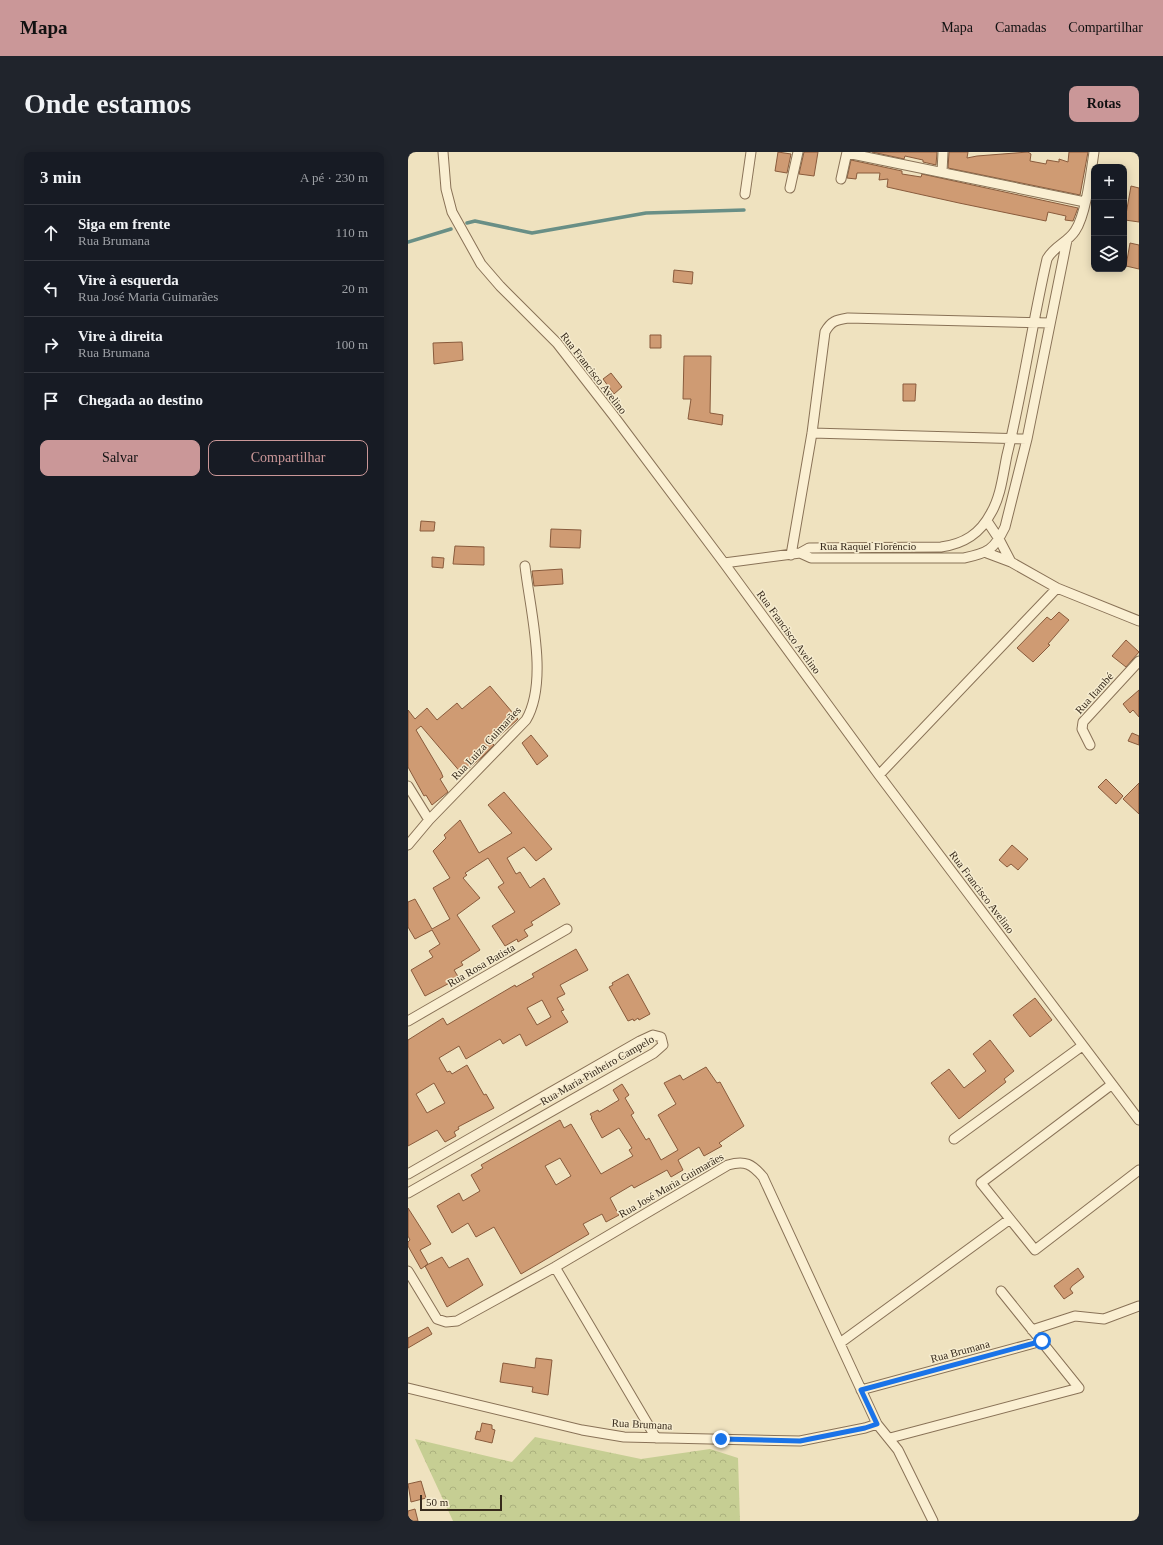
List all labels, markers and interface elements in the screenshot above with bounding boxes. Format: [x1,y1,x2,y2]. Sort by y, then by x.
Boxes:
text: Mapa [20,17,68,38]
text: Mapa [941,20,973,35]
text: Camadas [995,20,1046,35]
text: Compartilhar [1068,20,1143,35]
button: Rotas [1069,86,1139,122]
text: Onde estamos [24,88,191,119]
map controls [1091,164,1127,272]
button: + [1091,164,1127,200]
text: 3 min [40,168,81,187]
text: A pé · 230 m [300,170,368,185]
button: − [1091,200,1127,236]
text: Siga em frente [78,216,170,232]
icon: ahead [40,222,62,244]
text: 110 m [336,225,368,240]
text: Rua Brumana [78,233,150,248]
button: layers [1091,236,1127,272]
text: Vire à esquerda [78,272,179,288]
icon: left [40,278,62,300]
text: 20 m [342,281,368,296]
text: Rua José Maria Guimarães [78,289,218,304]
text: Vire à direita [78,328,163,344]
street label: Rua Francisco Avelino [558,330,630,416]
icon: right [40,334,62,356]
text: 100 m [335,337,368,352]
text: Rua Brumana [78,345,150,360]
icon: arrive [40,390,62,412]
text: Chegada ao destino [78,392,203,408]
button: Salvar [40,440,200,476]
button: Compartilhar [208,440,368,476]
street label: Rua Raquel Florêncio [820,540,917,552]
street label: Rua Francisco Avelino [755,588,824,676]
street label: Rua Itambé [1072,670,1116,716]
street label: Rua Luiza Guimarães [449,704,523,782]
street label: Rua Francisco Avelino [947,848,1017,936]
street label: Rua Rosa Batista [445,941,517,989]
street label: Rua Maria Pinheiro Campelo [538,1032,656,1108]
street label: Rua José Maria Guimarães [617,1150,725,1220]
route start [1033,1332,1051,1350]
street label: Rua Brumana [929,1337,991,1365]
street label: Rua Brumana [611,1416,673,1432]
route end [712,1430,730,1448]
scale bar [420,1493,502,1512]
text: 50 m [426,1496,448,1508]

